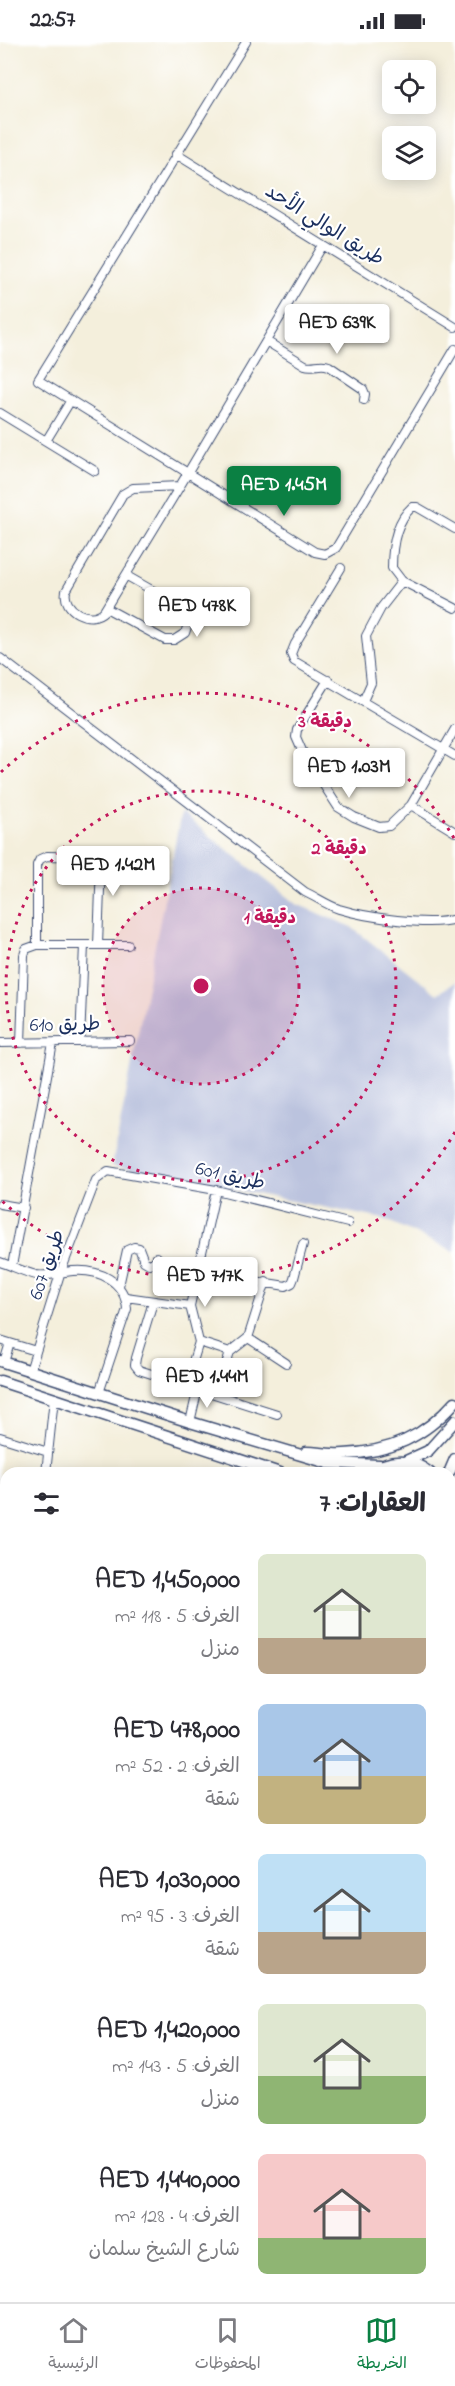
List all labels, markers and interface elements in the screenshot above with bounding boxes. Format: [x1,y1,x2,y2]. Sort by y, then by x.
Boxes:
text: 22:57 [30,5,75,37]
map controls [382,60,436,180]
button: locate [382,60,436,114]
button: layers [382,126,436,180]
street label: طريق الوالي الأحد [258,177,390,275]
pin: AED 639K [275,304,399,355]
text: AED 639K [299,309,375,338]
pin: AED 1.45M [215,466,353,517]
text: AED 1.45M [241,471,327,500]
pin: AED 478K [135,587,259,638]
text: AED 478K [158,592,236,621]
text: 3 دقيقة [297,710,352,736]
pin: AED 1.03M [280,748,418,799]
text: AED 1.03M [307,753,391,782]
text: 2 دقيقة [311,837,366,863]
pin: AED 1.42M [44,846,182,897]
text: AED 1.42M [71,851,155,880]
text: 1 دقيقة [244,906,296,932]
centre of rings [191,976,211,996]
street label: طريق 610 [29,1011,101,1041]
street label: طريق 601 [192,1155,268,1199]
street label: طريق 607 [22,1226,74,1304]
pin: AED 717K [143,1257,267,1308]
text: AED 717K [167,1262,243,1291]
pin: AED 1.44M [138,1358,276,1409]
text: AED 1.44M [165,1363,249,1392]
text: العقارات: 7 [319,1486,426,1524]
icon: filters [30,1487,63,1520]
text: AED 1,450,000 [95,1562,240,1600]
icon: home [306,1578,378,1650]
text: الغرف: 5 · 118 m² [115,1603,240,1632]
text: منزل [201,1636,240,1665]
text: AED 478,000 [113,1712,240,1750]
icon: home [306,1728,378,1800]
text: الغرف: 2 · 52 m² [115,1753,240,1782]
text: شقة [205,1786,240,1815]
text: AED 1,030,000 [99,1862,240,1900]
icon: home [306,1878,378,1950]
text: الغرف: 3 · 95 m² [121,1903,240,1932]
text: شقة [205,1936,240,1965]
text: AED 1,420,000 [97,2012,240,2050]
icon: home [306,2028,378,2100]
text: الغرف: 5 · 143 m² [112,2053,240,2082]
text: منزل [201,2086,240,2115]
text: AED 1,440,000 [99,2162,240,2200]
icon: home [306,2178,378,2250]
text: الغرف: 4 · 128 m² [114,2203,240,2232]
text: شارع الشيخ سلمان [89,2236,240,2265]
tab: الرئيسية [48,2314,98,2377]
tab: المحفوظات [195,2314,261,2377]
tab: الخريطة [357,2314,407,2377]

